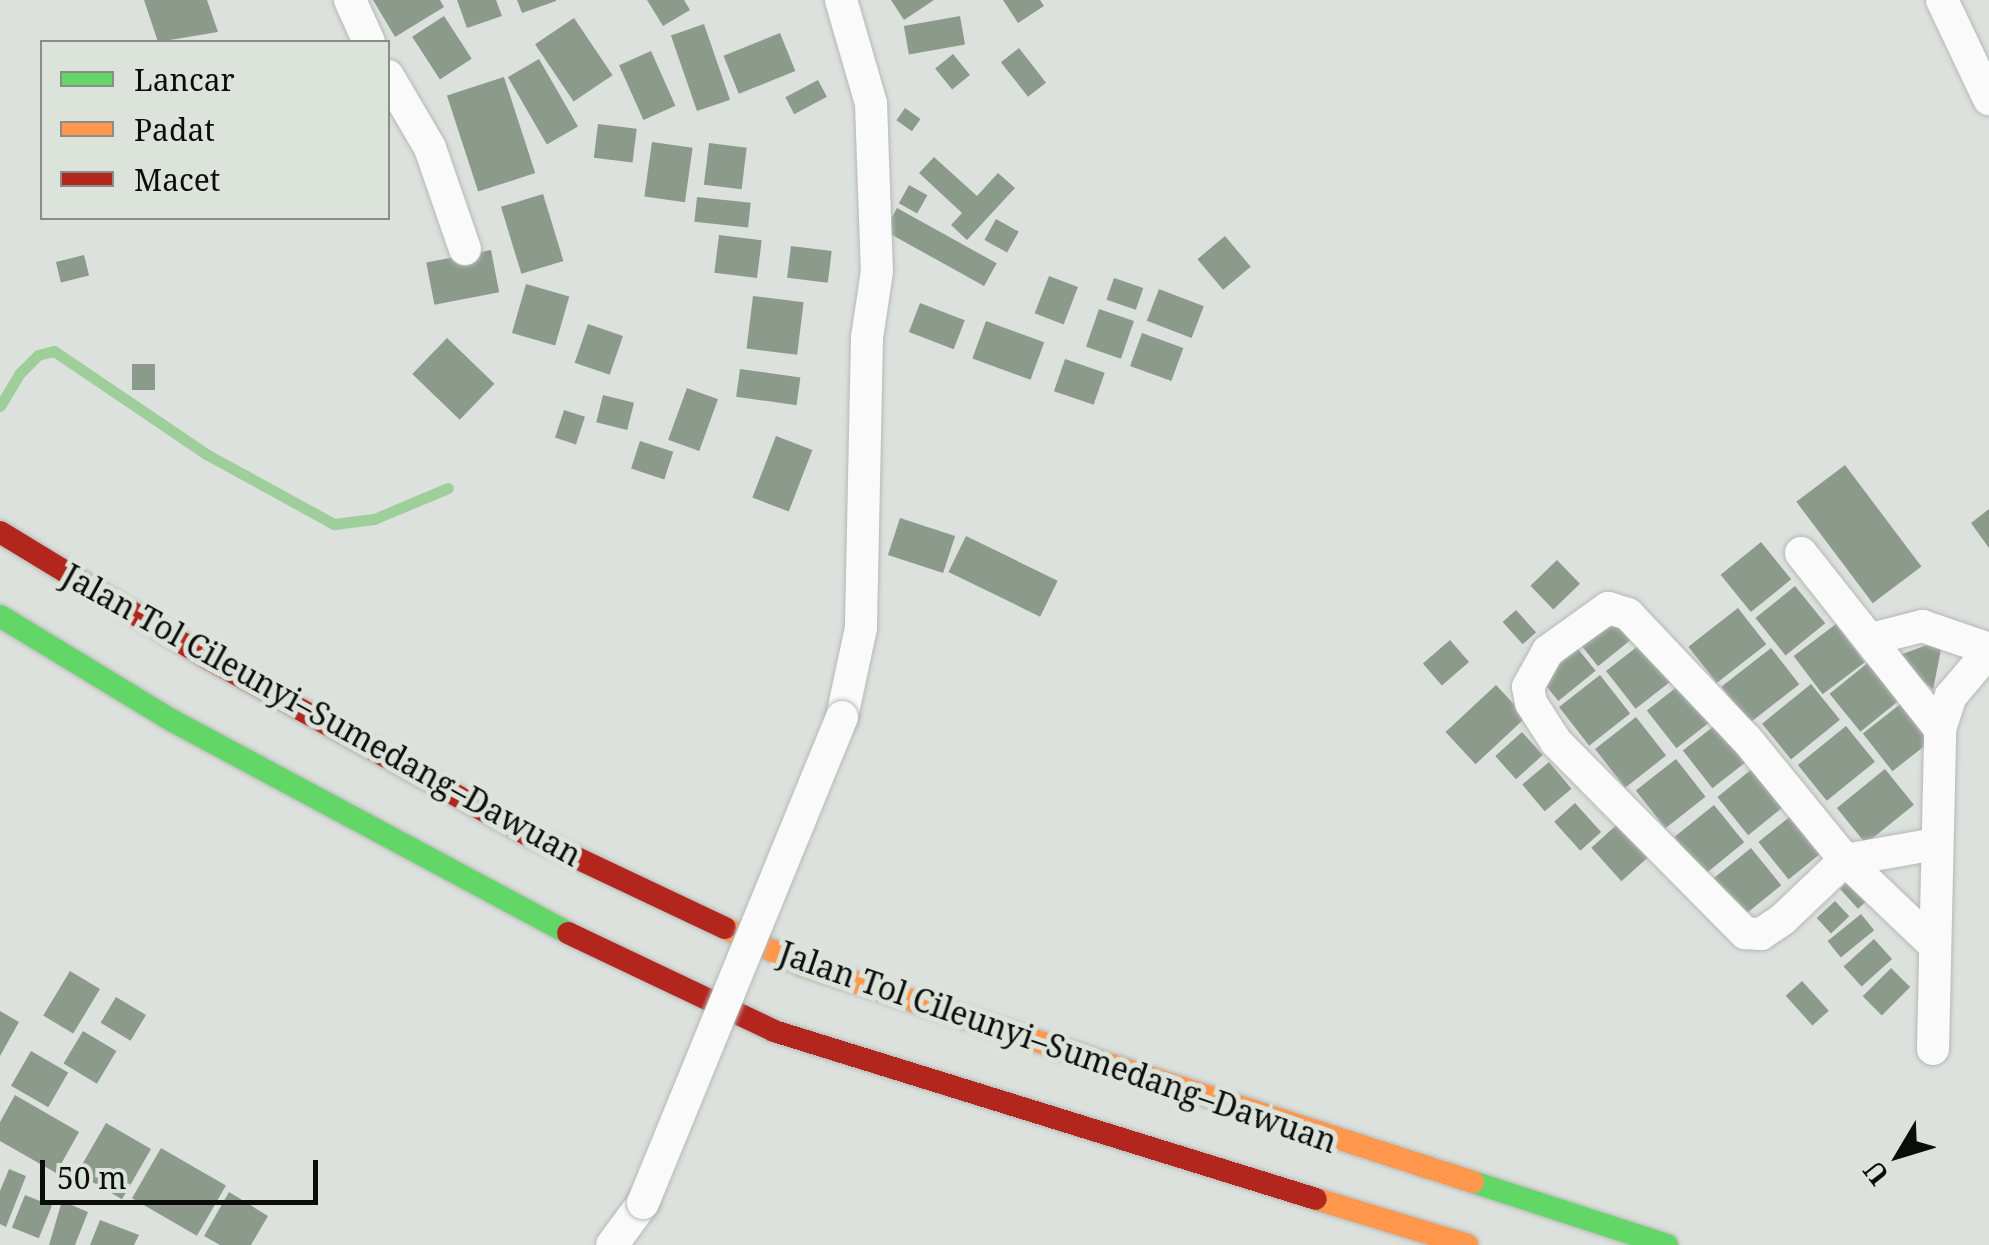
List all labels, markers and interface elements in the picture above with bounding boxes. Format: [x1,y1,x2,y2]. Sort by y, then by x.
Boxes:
legend [40,40,390,220]
text: Lancar [134,59,235,100]
text: Padat [134,109,215,150]
text: Macet [134,159,220,200]
street label: Jalan Tol Cileunyi–Sumedang–Dawuan [56,556,588,874]
street label: Jalan Tol Cileunyi–Sumedang–Dawuan [774,933,1342,1161]
north arrow [1849,1105,1949,1205]
scale bar [45,1140,322,1202]
text: U [1854,1154,1897,1193]
text: 50 m [57,1157,127,1198]

